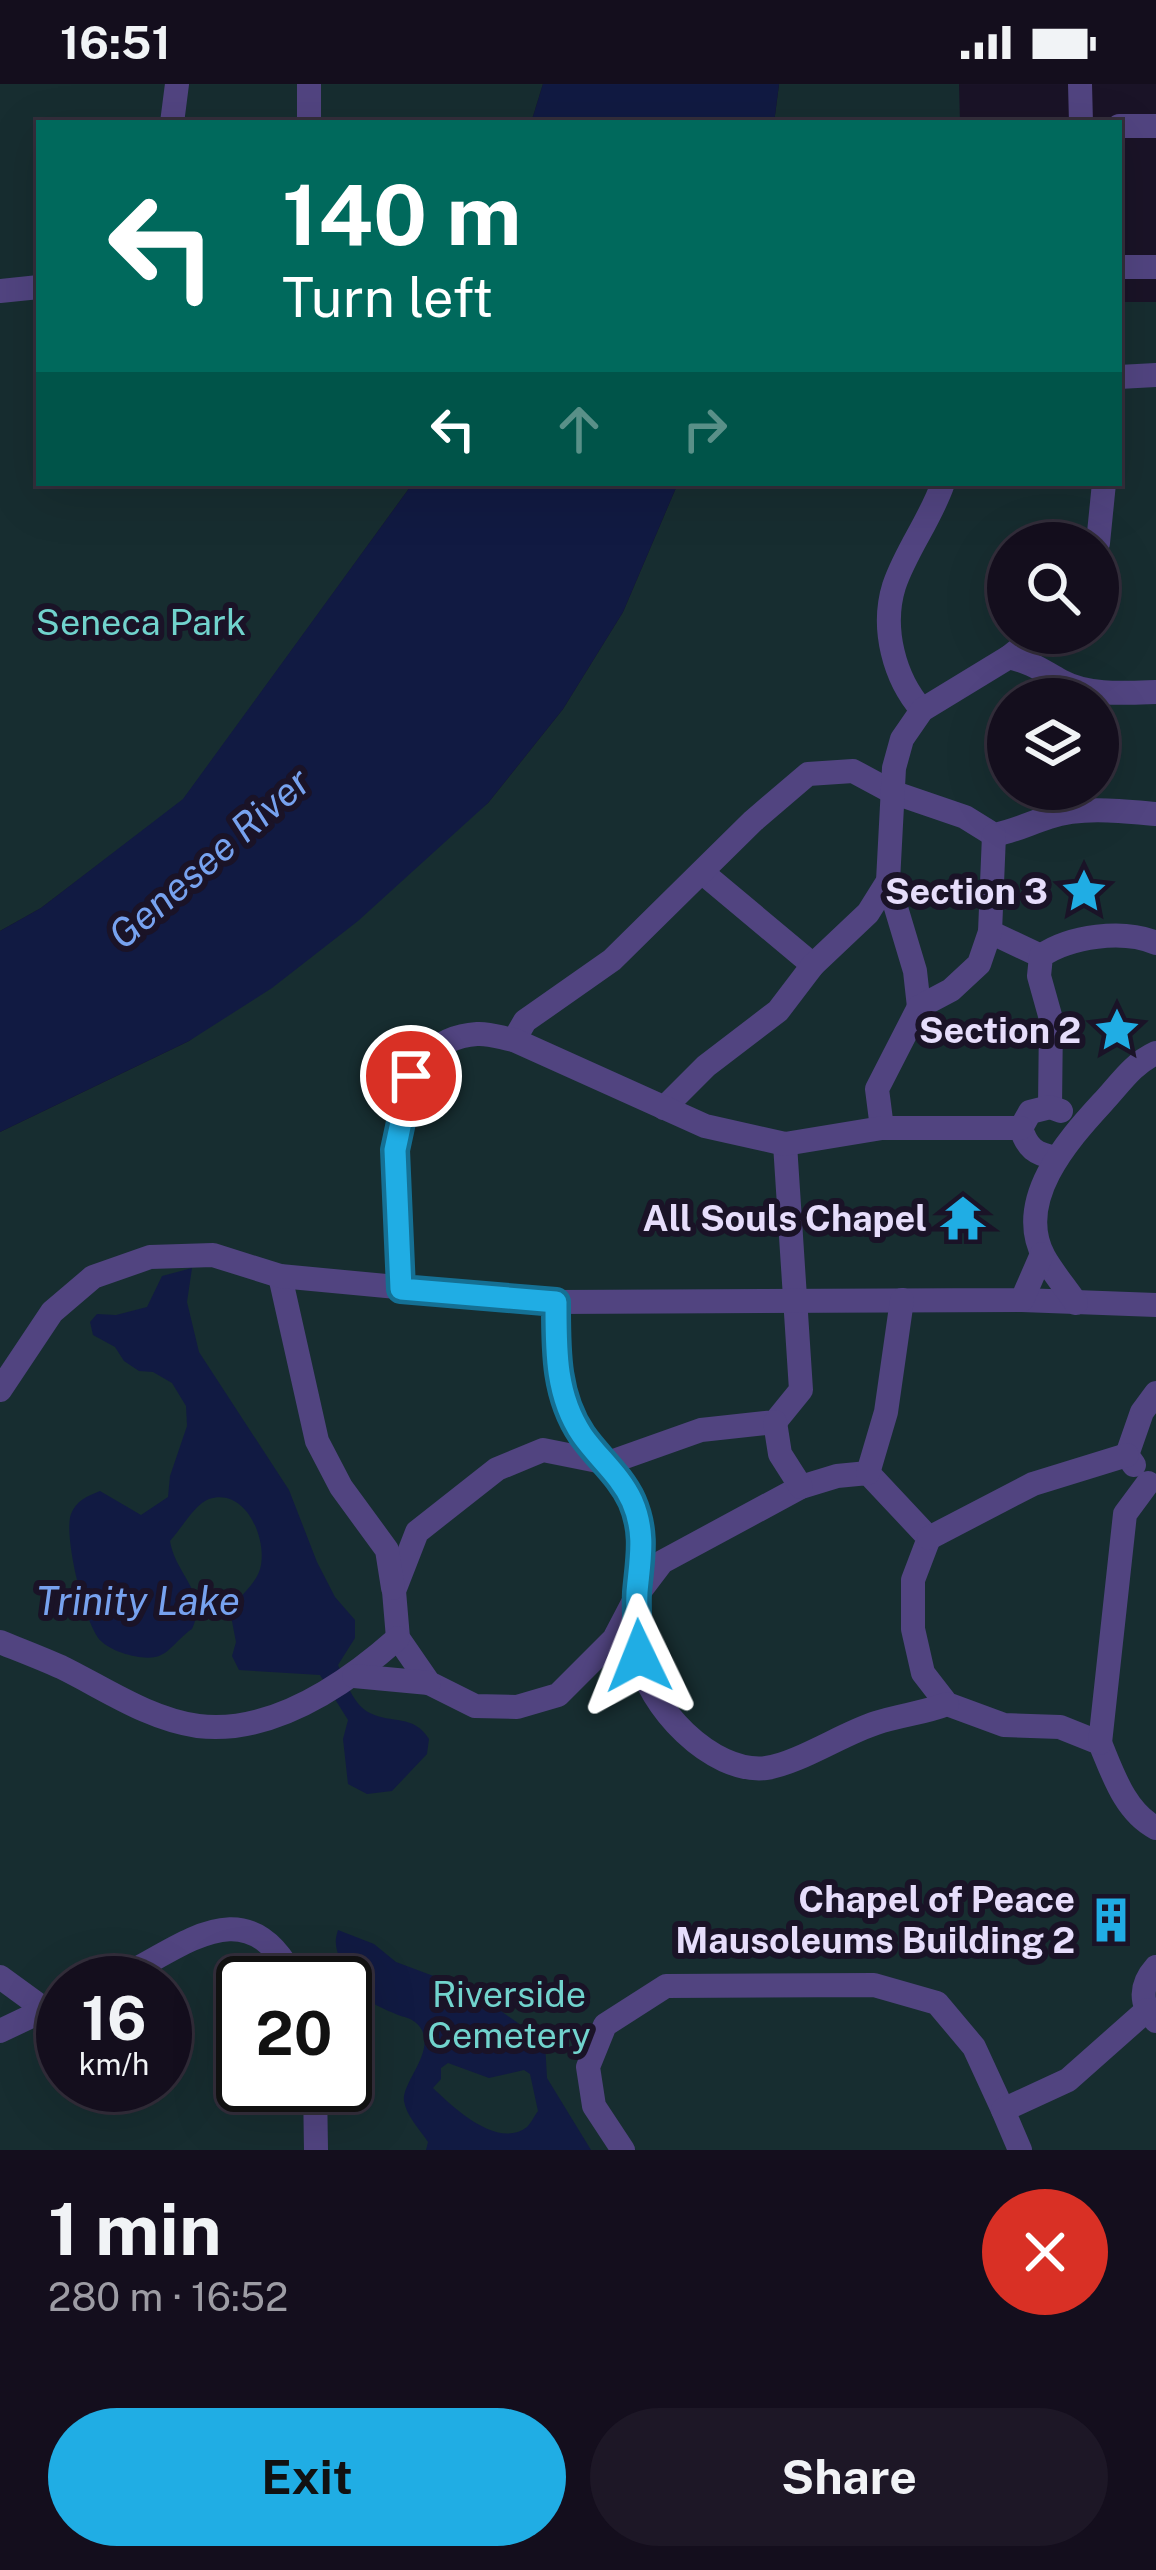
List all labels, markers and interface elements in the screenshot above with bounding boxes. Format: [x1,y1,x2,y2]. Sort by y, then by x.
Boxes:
text: 16:51 [60,16,171,69]
text: 140 m [282,165,521,264]
icon: left [84,168,240,324]
text: Turn left [282,266,493,329]
icon: left [420,396,486,462]
icon: ahead [546,396,612,462]
icon: right [672,396,738,462]
map controls [987,522,1119,810]
button: search [987,522,1119,654]
park label: Seneca Park [36,601,246,643]
button: layers [987,678,1119,810]
water label: Genesee River [99,758,319,958]
place icon: Section 3 [1059,866,1109,916]
place label: Section 3 [885,870,1048,912]
place icon: Section 2 [1092,1005,1142,1055]
place label: Section 2 [919,1009,1081,1051]
pin [360,1025,462,1127]
icon: arrive [378,1043,444,1109]
temple icon: All Souls Chapel [938,1193,988,1243]
place label: All Souls Chapel [642,1197,927,1239]
water label: Trinity Lake [36,1578,240,1624]
position arrow [576,1593,702,1719]
place label: Chapel of Peace Mausoleums Building 2 [675,1878,1075,1961]
building icon: Chapel of Peace Mausoleums Building 2 [1086,1895,1136,1945]
speed limit sign: 20 [216,1956,372,2112]
park label: Riverside Cemetery [427,1973,591,2056]
text: 16 [81,1983,147,2054]
text: km/h [79,2046,149,2082]
text: 1 min [48,2187,222,2271]
button: close [982,2189,1108,2315]
text: 280 m · 16:52 [48,2274,288,2320]
button: Exit [48,2408,566,2546]
button: Share [590,2408,1108,2546]

